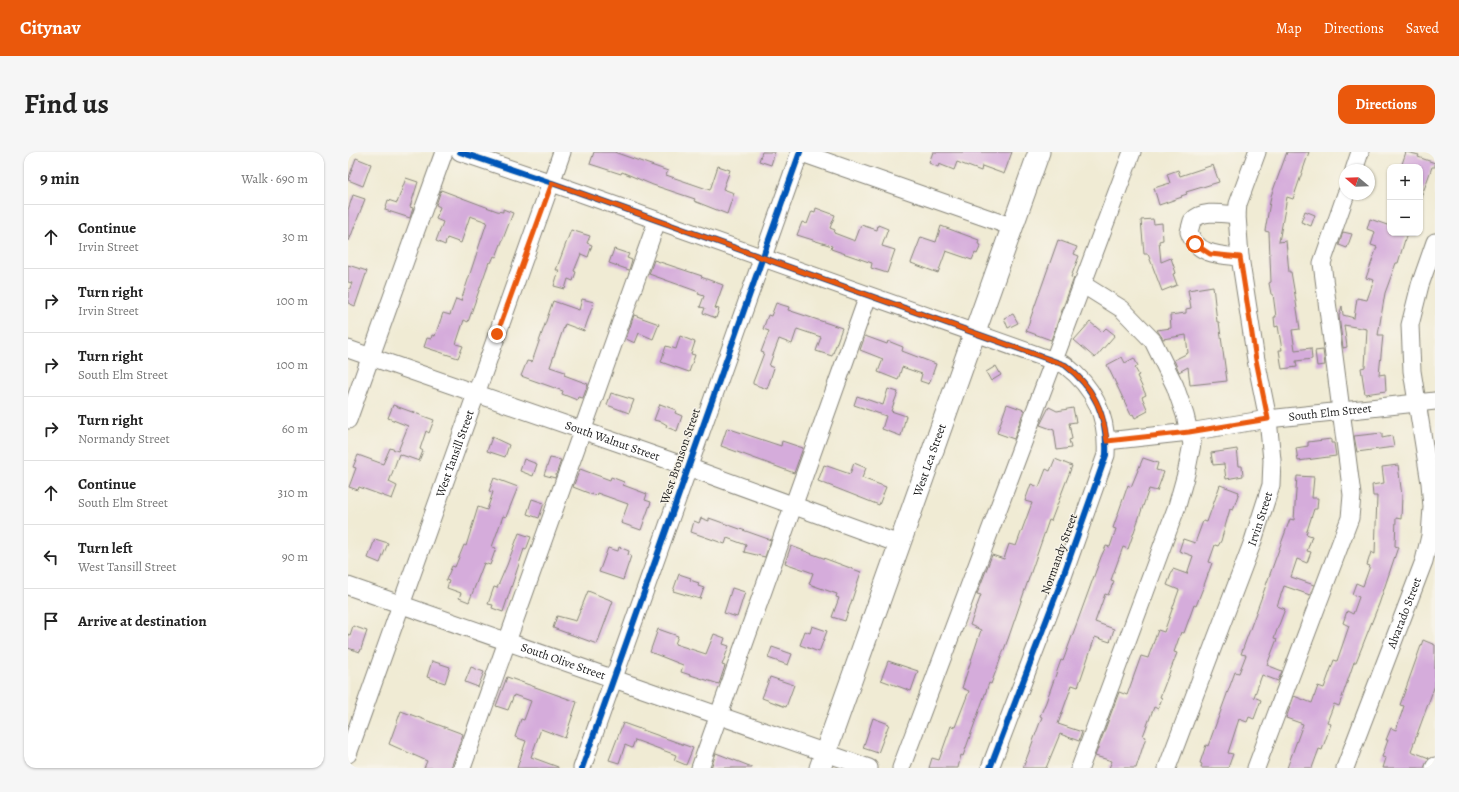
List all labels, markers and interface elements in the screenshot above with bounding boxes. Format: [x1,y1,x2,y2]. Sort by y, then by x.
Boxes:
text: Citynav [20,15,81,41]
text: Map [1276,19,1302,38]
text: Directions [1324,19,1384,38]
text: Saved [1406,19,1439,38]
text: Find us [24,85,109,123]
button: Directions [1338,85,1435,124]
north arrow [1339,164,1375,200]
map controls [1387,164,1423,236]
button: + [1387,164,1423,200]
text: 9 min [40,167,80,190]
text: Walk · 690 m [241,170,308,187]
button: − [1387,200,1423,236]
text: Continue [78,218,136,238]
icon: ahead [40,226,62,248]
text: 30 m [282,228,308,245]
route start [1186,235,1204,253]
text: Irvin Street [78,238,139,255]
text: Turn right [78,282,143,302]
icon: right [40,290,62,312]
text: 100 m [276,292,308,309]
text: Irvin Street [78,302,139,319]
route end [488,325,506,343]
text: Turn right [78,346,143,366]
icon: right [40,354,62,376]
text: 100 m [276,356,308,373]
text: South Elm Street [78,366,168,383]
street label: South Elm Street [1288,400,1372,425]
street label: West Bronson Street [656,406,704,507]
street label: West Tansill Street [432,408,478,500]
text: Turn right [78,410,143,430]
street label: South Walnut Street [563,417,662,465]
icon: right [40,418,62,440]
text: 60 m [282,420,308,437]
street label: West Lea Street [909,421,950,499]
text: Normandy Street [78,430,170,447]
text: Continue [78,474,136,494]
icon: ahead [40,482,62,504]
text: 310 m [278,484,308,501]
street label: Irvin Street [1244,490,1276,548]
text: South Elm Street [78,494,168,511]
street label: Normandy Street [1037,511,1081,597]
text: Turn left [78,538,133,558]
icon: left [40,546,62,568]
text: 90 m [282,548,308,565]
text: West Tansill Street [78,558,176,575]
street label: Alvarado Street [1383,575,1425,652]
icon: arrive [40,610,62,632]
text: Arrive at destination [78,611,207,631]
street label: South Olive Street [519,639,608,683]

